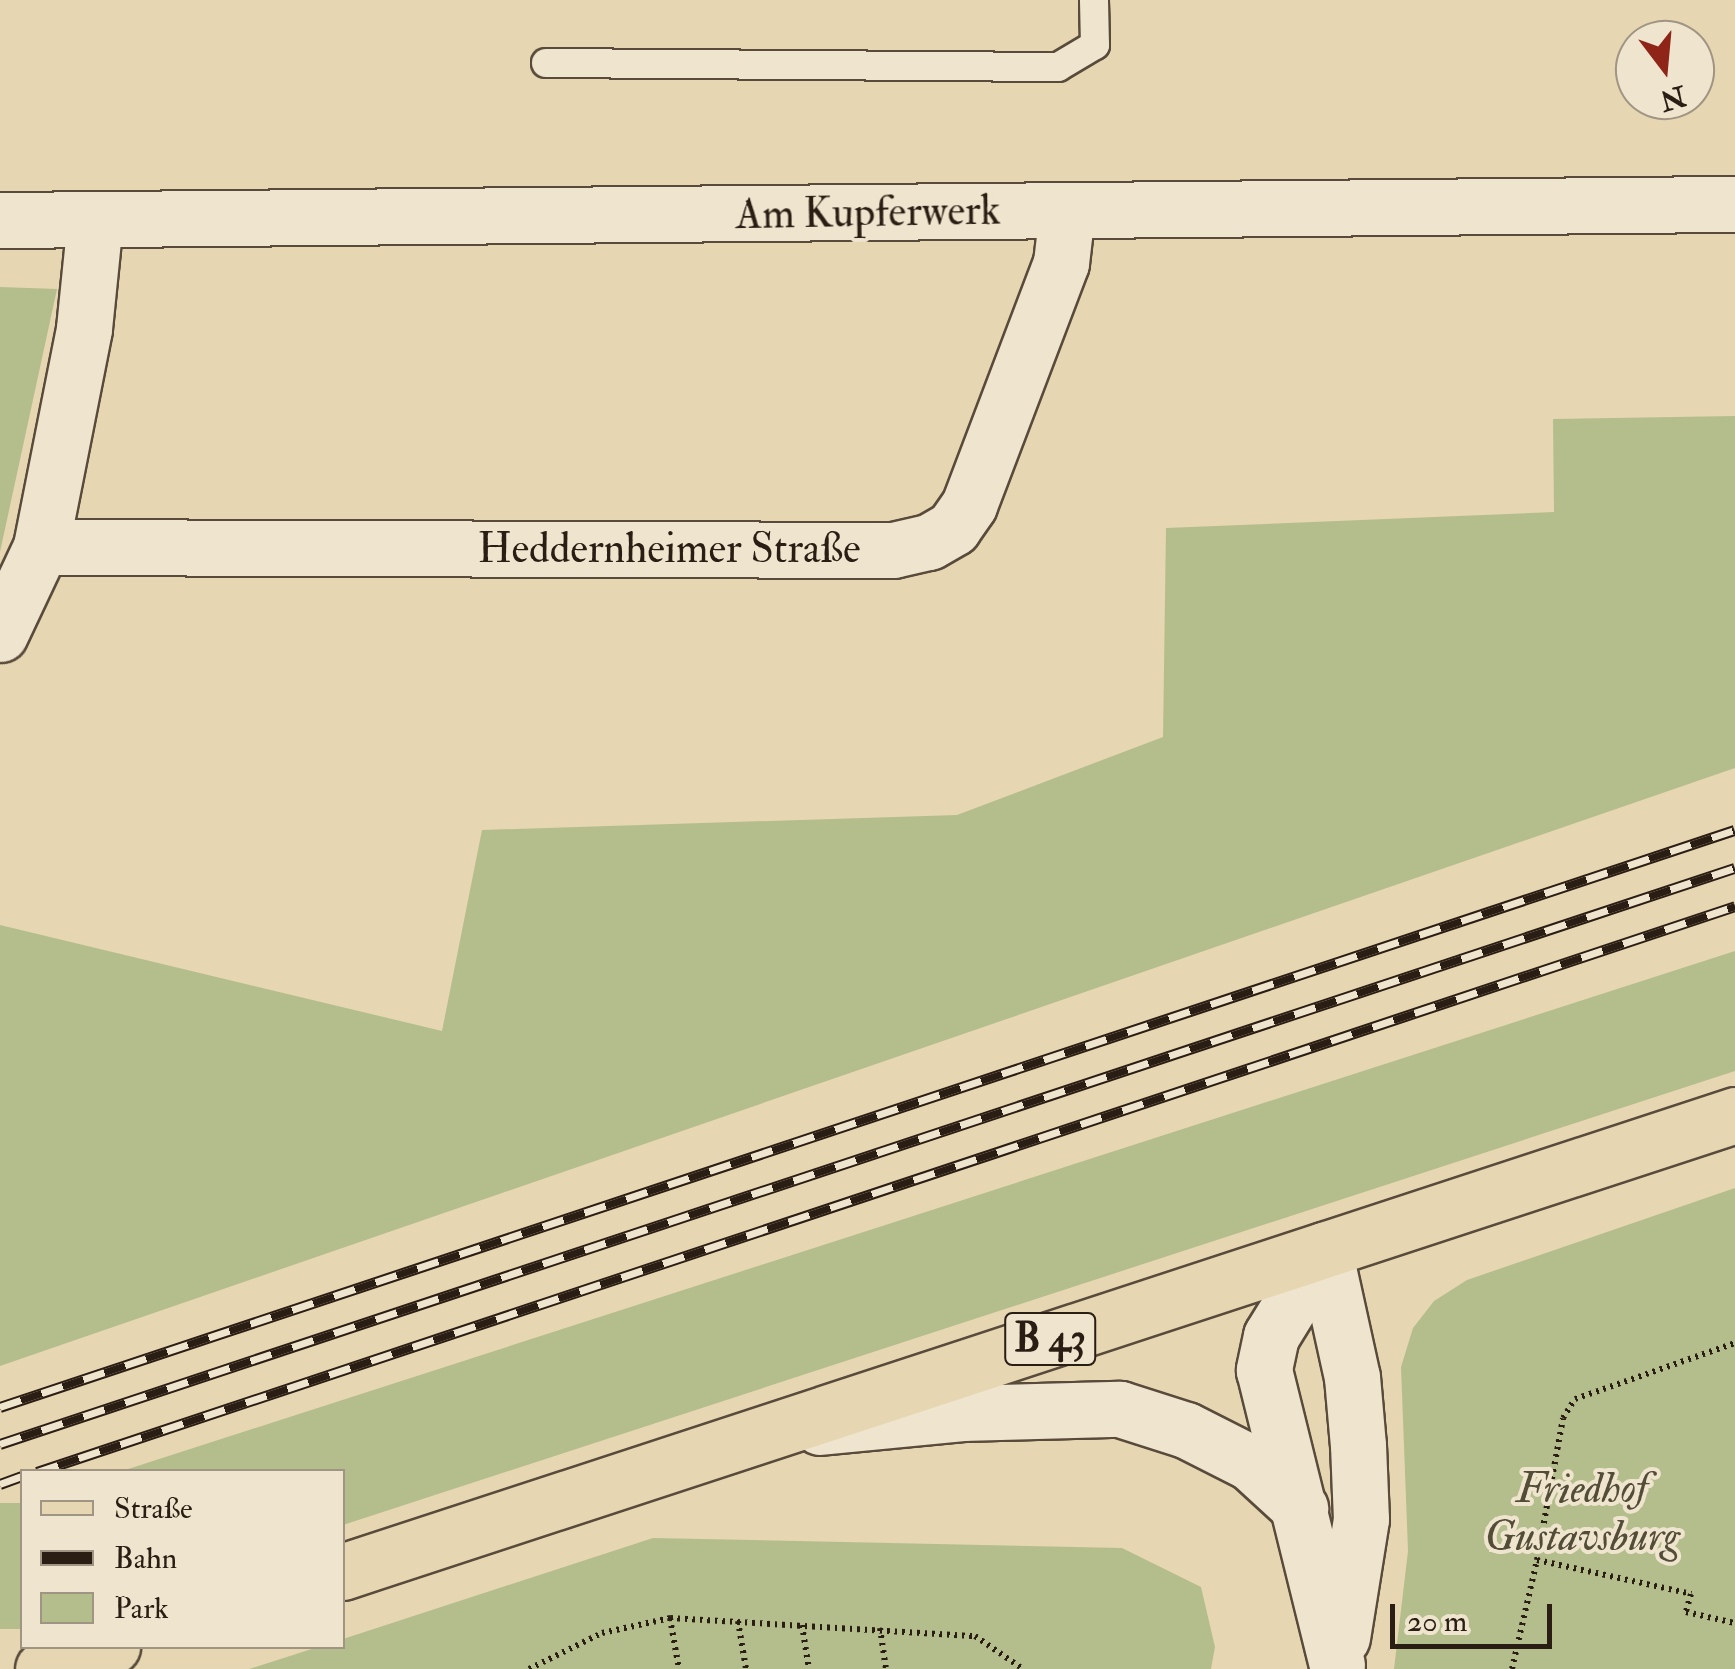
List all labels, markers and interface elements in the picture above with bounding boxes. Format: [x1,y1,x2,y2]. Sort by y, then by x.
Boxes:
north arrow [1615,20,1715,120]
text: N [1656,77,1690,118]
street label: Am Kupferwerk [735,185,1001,241]
street label: Heddernheimer Straße [477,524,861,574]
road number: B 43 [1002,1304,1098,1374]
park label: Friedhof Gustavsburg [1484,1464,1680,1562]
legend [20,1469,345,1649]
text: Straße [114,1490,193,1527]
text: Bahn [114,1540,177,1577]
scale bar [1395,1584,1558,1646]
text: Park [114,1590,169,1627]
text: 20 m [1407,1603,1467,1640]

